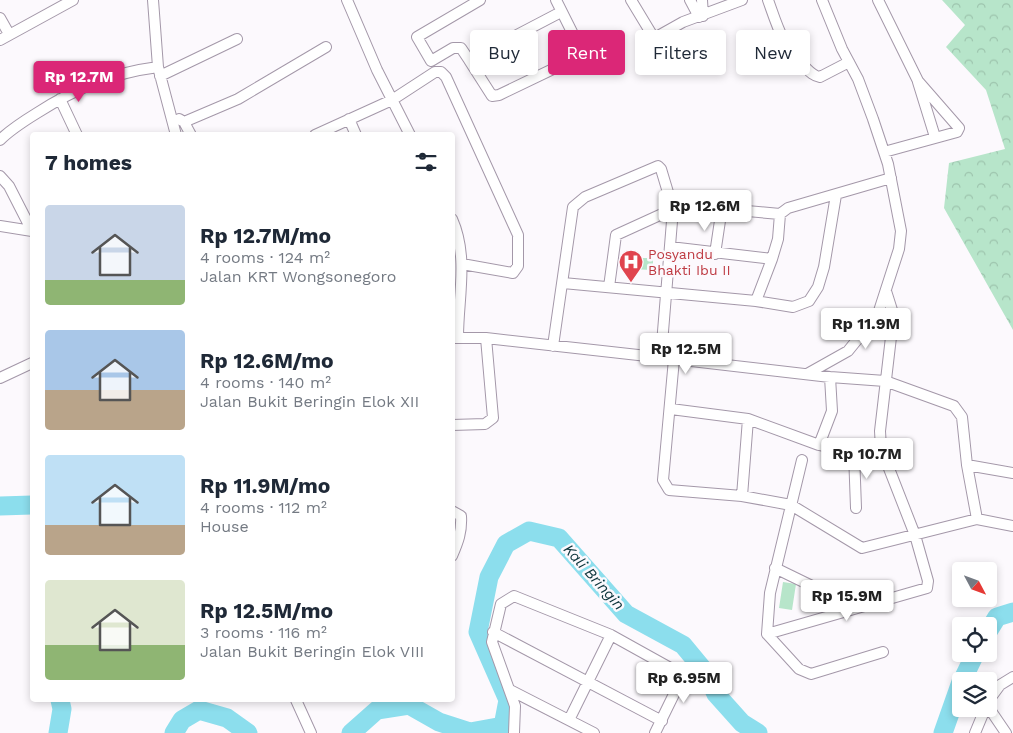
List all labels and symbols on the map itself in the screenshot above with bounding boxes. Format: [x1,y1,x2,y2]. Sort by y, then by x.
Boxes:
pin: Rp 12.7M [27,61,131,103]
pin: Rp 12.6M [653,190,757,232]
place label: Posyandu Bhakti Ibu II [648,246,731,278]
hospital icon: Posyandu Bhakti Ibu II [618,249,644,283]
pin: Rp 11.9M [814,308,918,350]
pin: Rp 12.5M [634,332,738,375]
pin: Rp 10.7M [815,438,919,480]
water label: Kali Bringin [560,540,628,614]
north arrow [952,562,998,608]
pin: Rp 15.9M [795,580,899,622]
pin: Rp 6.95M [632,662,736,704]

